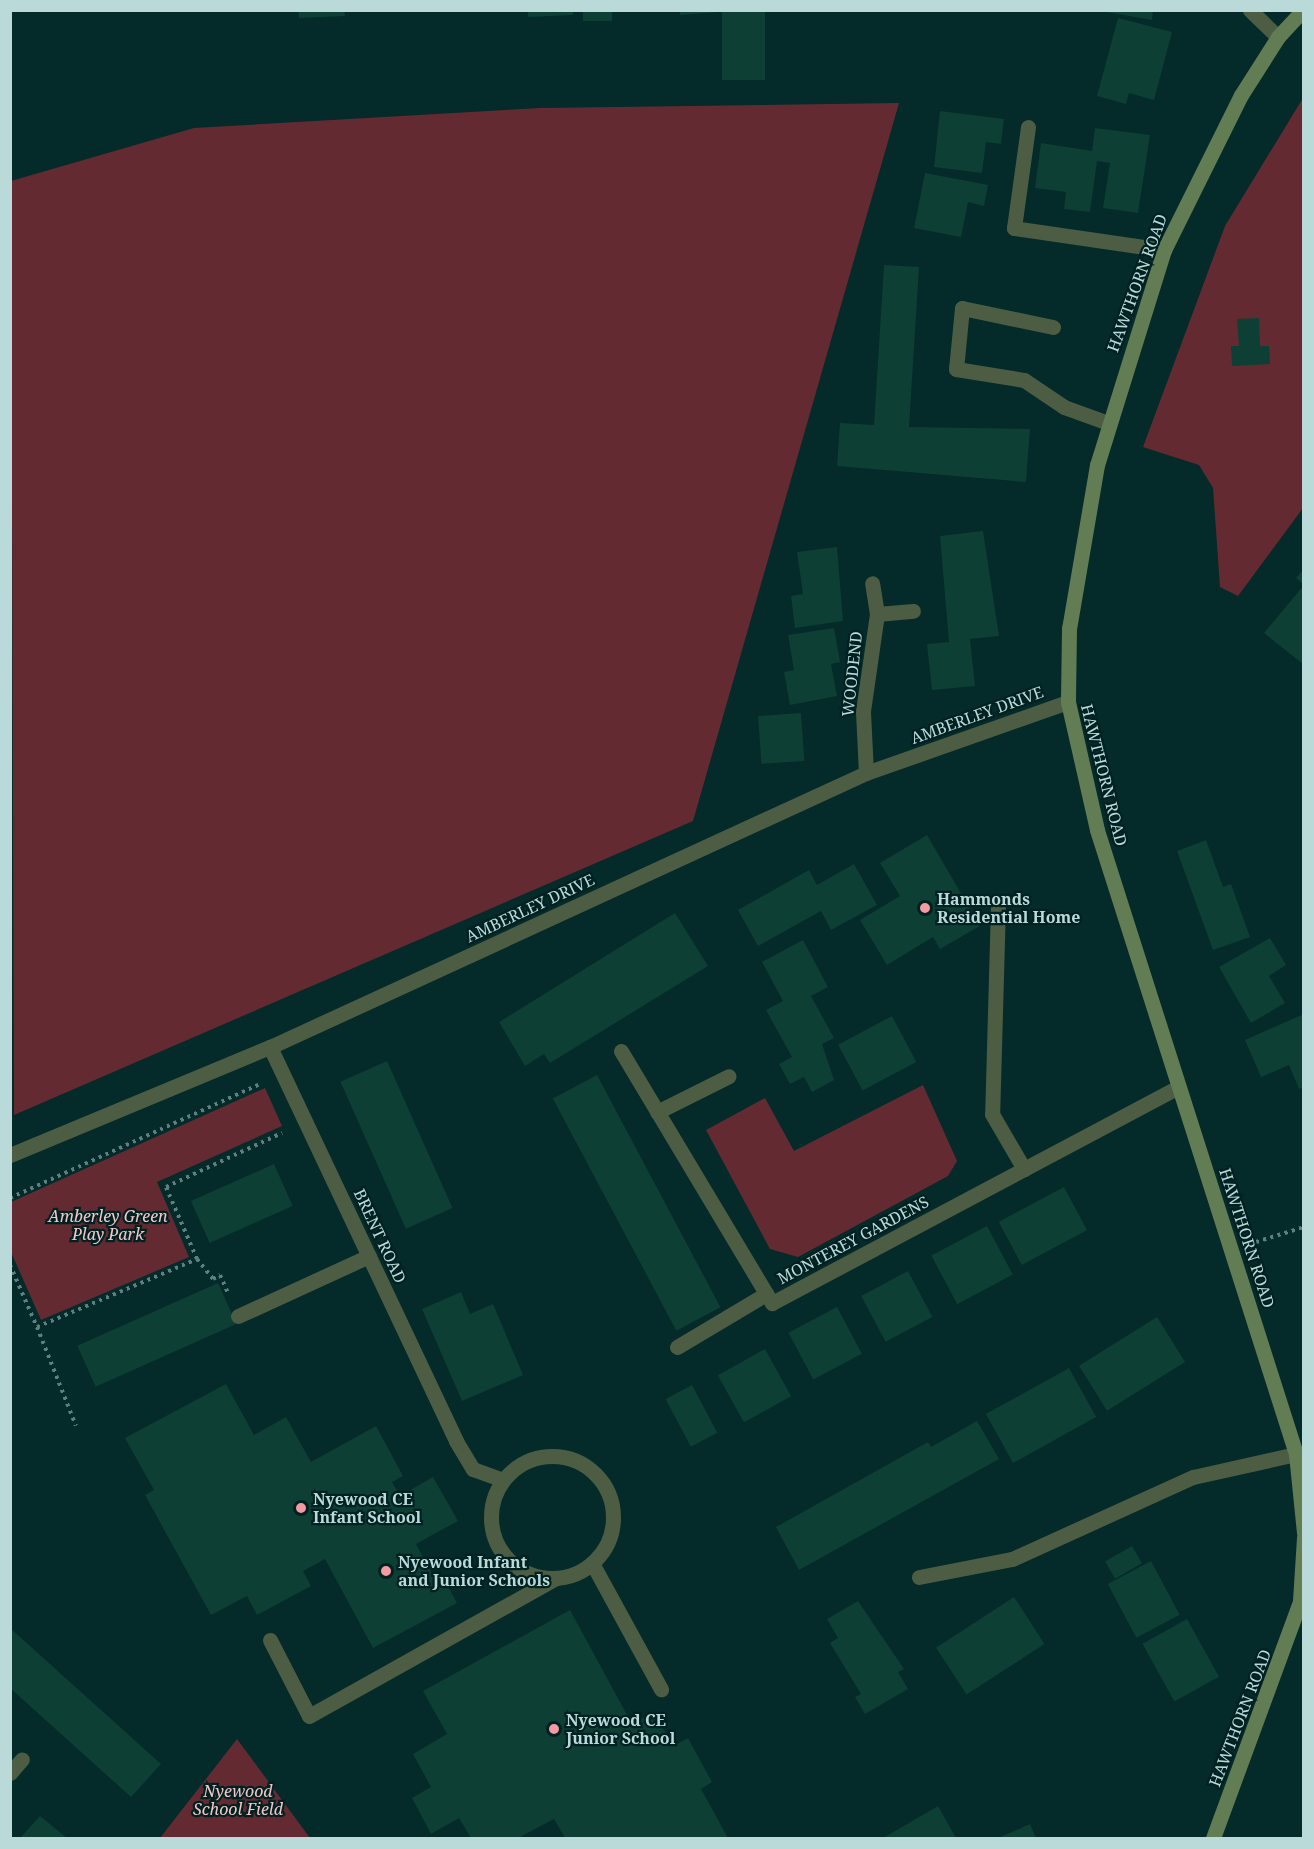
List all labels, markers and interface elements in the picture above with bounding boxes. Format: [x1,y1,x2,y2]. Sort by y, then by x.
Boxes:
street label: HAWTHORN ROAD [1103,211,1171,355]
street label: WOODEND [838,630,866,718]
street label: AMBERLEY DRIVE [908,682,1046,748]
street label: HAWTHORN ROAD [1077,702,1131,848]
street label: AMBERLEY DRIVE [463,870,597,946]
place label: Hammonds Residential Home [937,889,1080,927]
marker: Hammonds Residential Home [918,901,932,915]
street label: HAWTHORN ROAD [1215,1166,1279,1310]
street label: BRENT ROAD [350,1186,410,1286]
street label: MONTEREY GARDENS [774,1192,932,1288]
park label: Amberley Green Play Park [48,1206,168,1244]
place label: Nyewood CE Infant School [313,1489,421,1527]
marker: Nyewood CE Infant School [294,1501,308,1515]
place label: Nyewood Infant and Junior Schools [398,1552,550,1590]
marker: Nyewood Infant and Junior Schools [379,1564,393,1578]
street label: HAWTHORN ROAD [1205,1647,1275,1789]
place label: Nyewood CE Junior School [566,1710,675,1748]
marker: Nyewood CE Junior School [547,1722,561,1736]
park label: Nyewood School Field [193,1781,283,1819]

